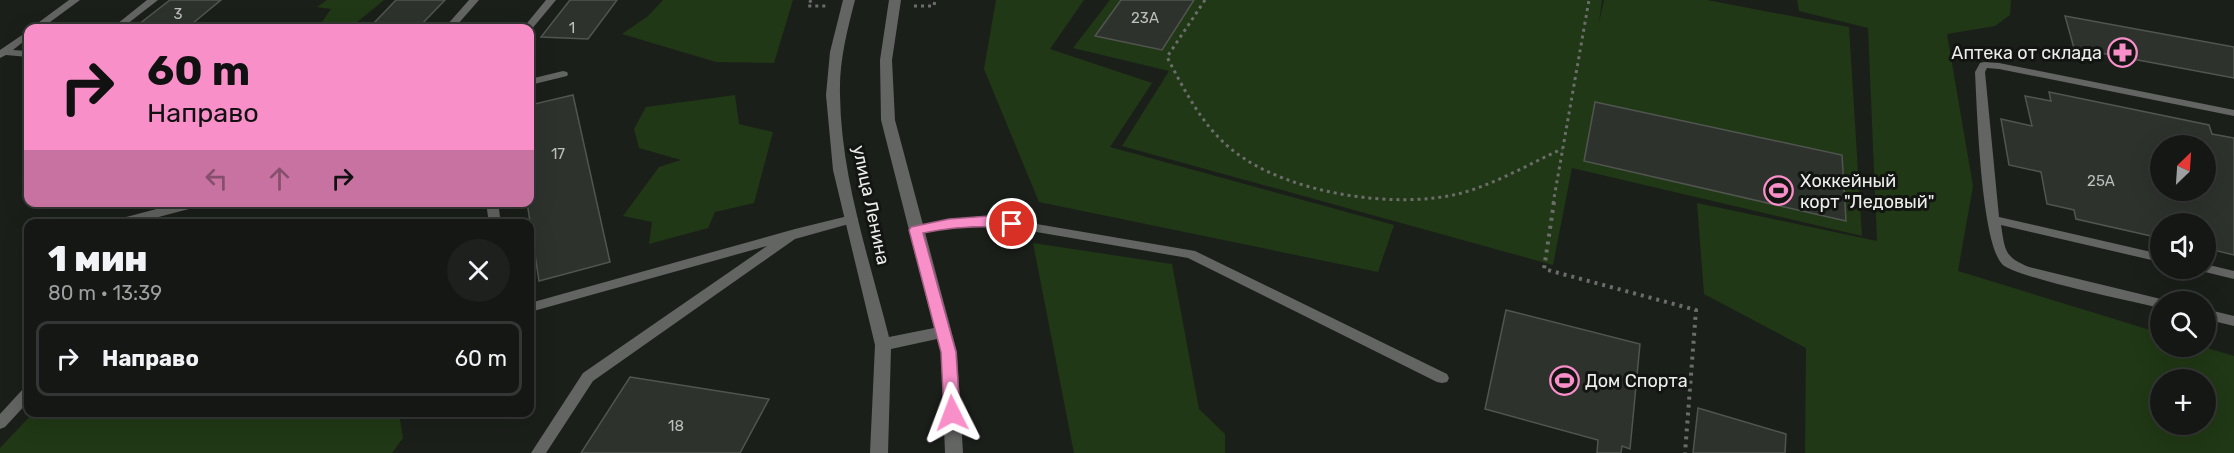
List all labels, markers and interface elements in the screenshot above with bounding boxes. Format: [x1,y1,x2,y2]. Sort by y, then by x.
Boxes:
house number: 3 [173,5,183,23]
house number: 23А [1131,9,1159,27]
house number: 1 [569,19,575,37]
pharmacy icon: Аптека от склада [2107,37,2139,69]
place label: Аптека от склада [1951,42,2102,64]
text: 60 m [147,46,250,96]
icon: right [48,48,126,126]
text: Направо [147,97,259,129]
north arrow [2150,135,2216,201]
map controls [2150,135,2216,435]
street label: улица Ленина [848,143,894,267]
house number: 17 [551,145,565,163]
icon: left [200,162,233,195]
icon: ahead [263,162,296,195]
icon: right [326,162,359,195]
place label: Хоккейный корт "Ледовый" [1800,170,1934,213]
house number: 25А [2087,172,2115,190]
sports icon: Хоккейный корт "Ледовый" [1763,175,1795,207]
pin [986,198,1037,249]
icon: arrive [995,207,1028,240]
button: sound [2150,213,2216,279]
text: 1 мин [48,237,148,280]
button: close [447,239,510,302]
text: 80 m · 13:39 [48,281,162,305]
button: search [2150,291,2216,357]
icon: right [51,342,84,375]
text: Направо [102,345,199,372]
text: 60 m [455,345,507,372]
sports icon: Дом Спорта [1548,365,1580,397]
button: + [2150,369,2216,435]
place label: Дом Спорта [1585,370,1688,392]
position arrow [920,381,984,445]
house number: 18 [668,417,684,435]

